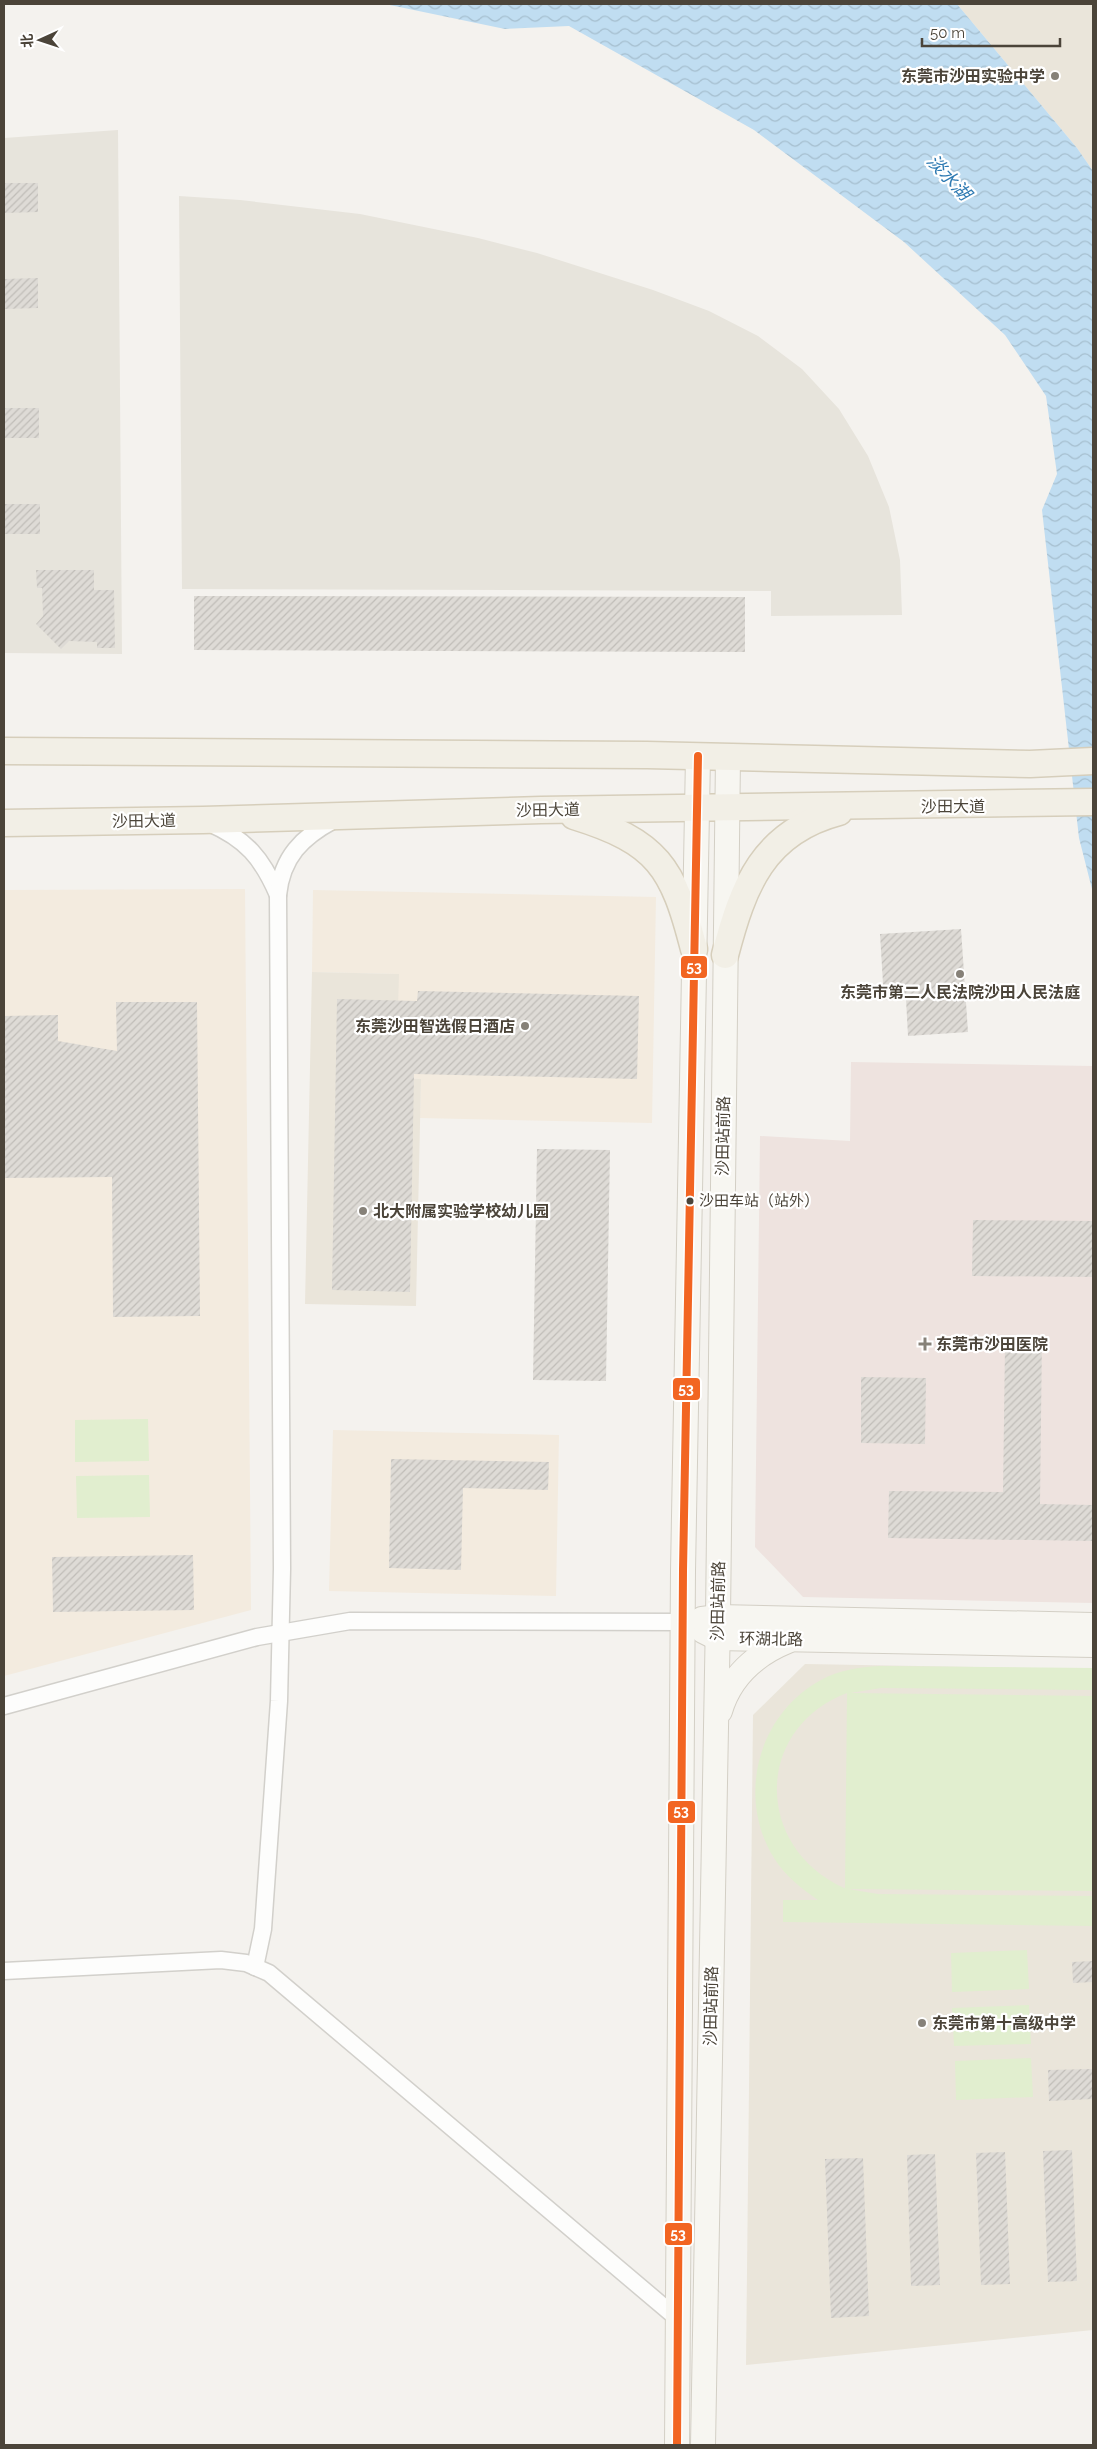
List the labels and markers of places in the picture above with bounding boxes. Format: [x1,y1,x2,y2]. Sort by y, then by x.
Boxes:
place label: 东莞市沙田实验中学 [901,67,1045,86]
marker: 东莞市沙田实验中学 [1049,70,1061,82]
marker: 东莞市第二人民法院沙田人民法庭 [954,968,966,980]
place label: 东莞市第二人民法院沙田人民法庭 [840,983,1080,1002]
place label: 东莞沙田智选假日酒店 [355,1017,515,1036]
marker: 东莞沙田智选假日酒店 [519,1020,531,1032]
place label: 沙田车站（站外） [699,1192,819,1210]
marker: 沙田车站（站外） [685,1196,695,1206]
place label: 北大附属实验学校幼儿园 [373,1202,549,1221]
marker: 北大附属实验学校幼儿园 [357,1205,369,1217]
place label: 东莞市沙田医院 [936,1335,1048,1354]
marker: 东莞市沙田医院 [918,1337,932,1351]
place label: 东莞市第十高级中学 [932,2014,1076,2033]
marker: 东莞市第十高级中学 [916,2017,928,2029]

